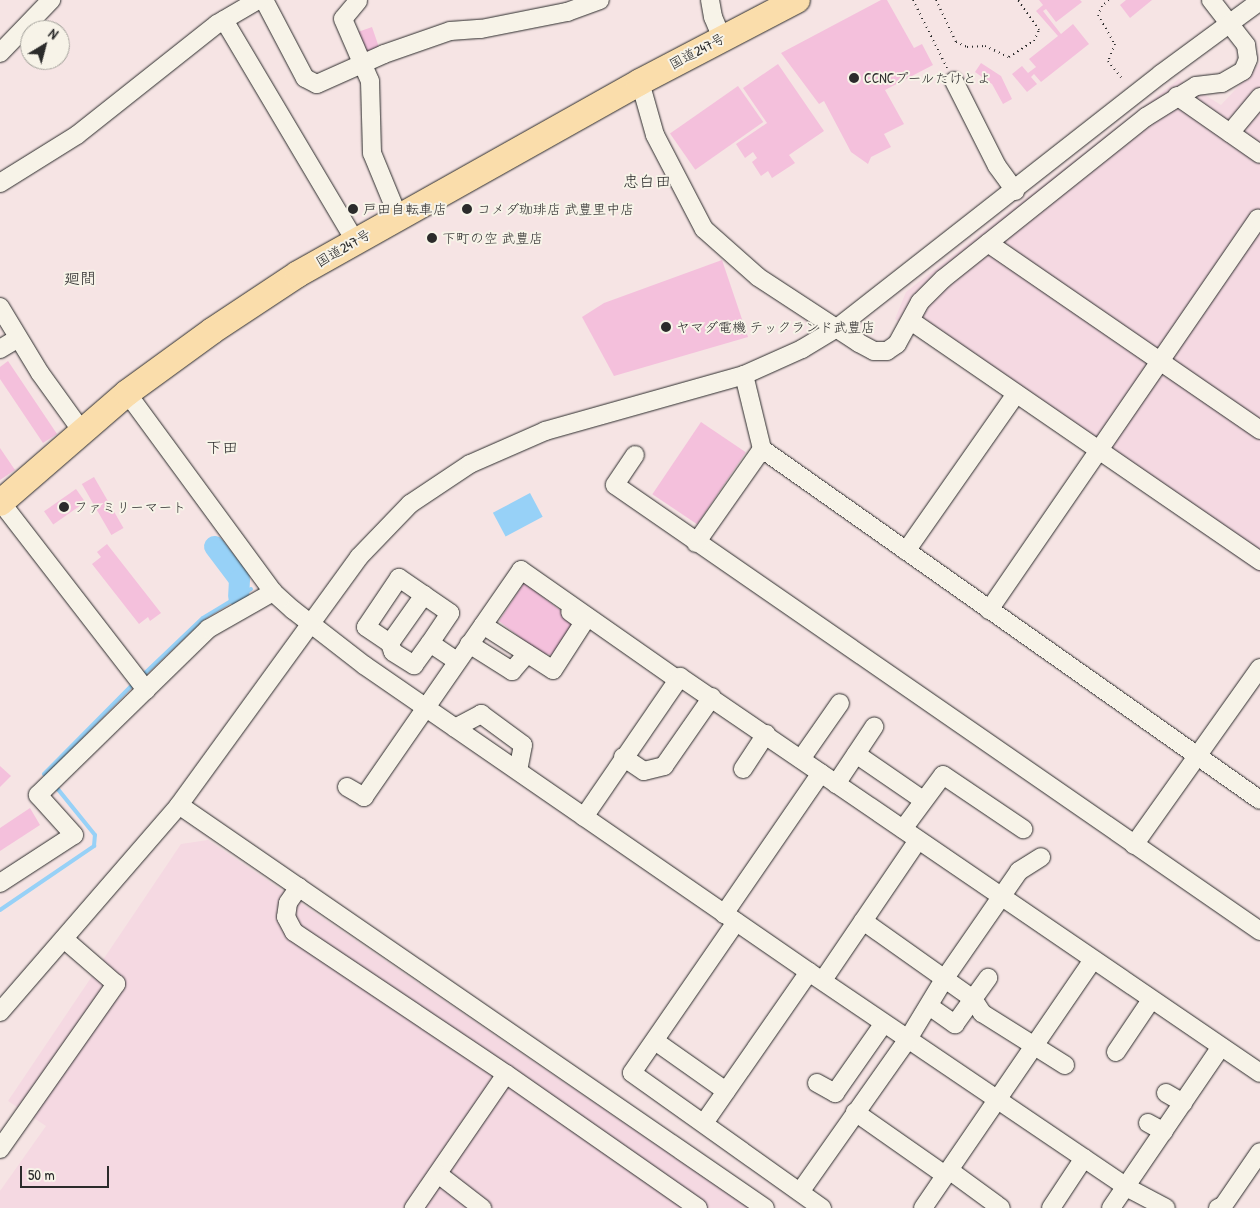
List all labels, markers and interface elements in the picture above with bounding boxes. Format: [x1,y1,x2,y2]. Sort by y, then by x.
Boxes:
north arrow [20,20,70,70]
text: N [45,24,62,43]
street label: 国道247号 [666,29,728,73]
place label: CCNCプールたけとよ [864,70,992,86]
marker: CCNCプールたけとよ [848,72,860,84]
district label: 忠白田 [623,171,671,191]
place label: 戸田自転車店 [363,201,447,217]
place label: コメダ珈琲店 武豊里中店 [477,201,634,217]
marker: 戸田自転車店 [347,203,359,215]
marker: コメダ珈琲店 武豊里中店 [461,203,473,215]
street label: 国道247号 [313,226,373,270]
place label: 下町の空 武豊店 [442,230,543,246]
marker: 下町の空 武豊店 [426,232,438,244]
district label: 廻間 [64,268,96,288]
place label: ヤマダ電機 テックランド武豊店 [676,319,875,335]
marker: ヤマダ電機 テックランド武豊店 [660,321,672,333]
district label: 下田 [206,437,238,457]
place label: ファミリーマート [74,499,186,515]
marker: ファミリーマート [58,501,70,513]
scale bar [22,1156,111,1188]
text: 50 m [28,1164,55,1185]

